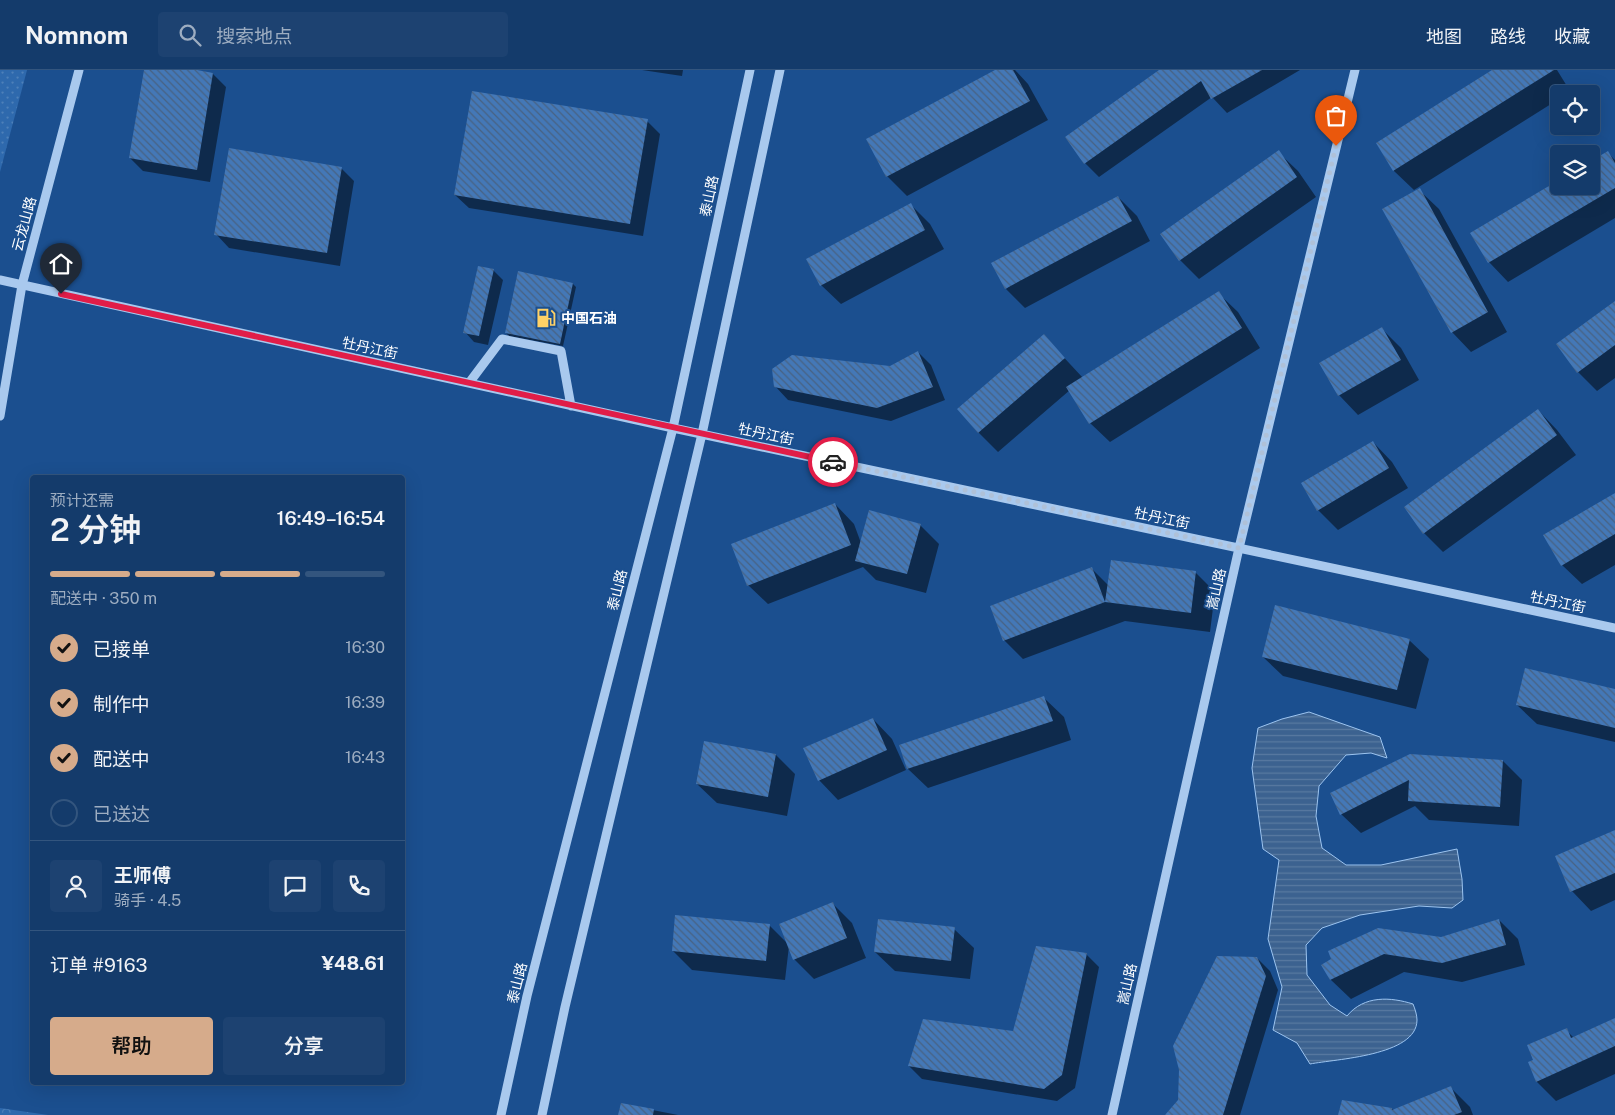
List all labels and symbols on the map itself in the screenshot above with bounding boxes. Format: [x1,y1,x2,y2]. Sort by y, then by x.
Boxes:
pin [1315,95,1357,146]
street label: 泰山路 [697,174,721,218]
street label: 云龙山路 [9,195,39,253]
pin [40,243,82,294]
fuel station icon: 中国石油 [535,307,557,329]
place label: 中国石油 [561,310,617,326]
street label: 牡丹江街 [341,334,399,362]
street label: 牡丹江街 [737,420,795,448]
courier [808,437,858,487]
street label: 牡丹江街 [1133,504,1191,532]
street label: 嵩山路 [1203,567,1229,611]
street label: 泰山路 [604,568,630,612]
street label: 牡丹江街 [1529,588,1587,616]
street label: 泰山路 [504,961,530,1005]
street label: 嵩山路 [1114,962,1140,1006]

